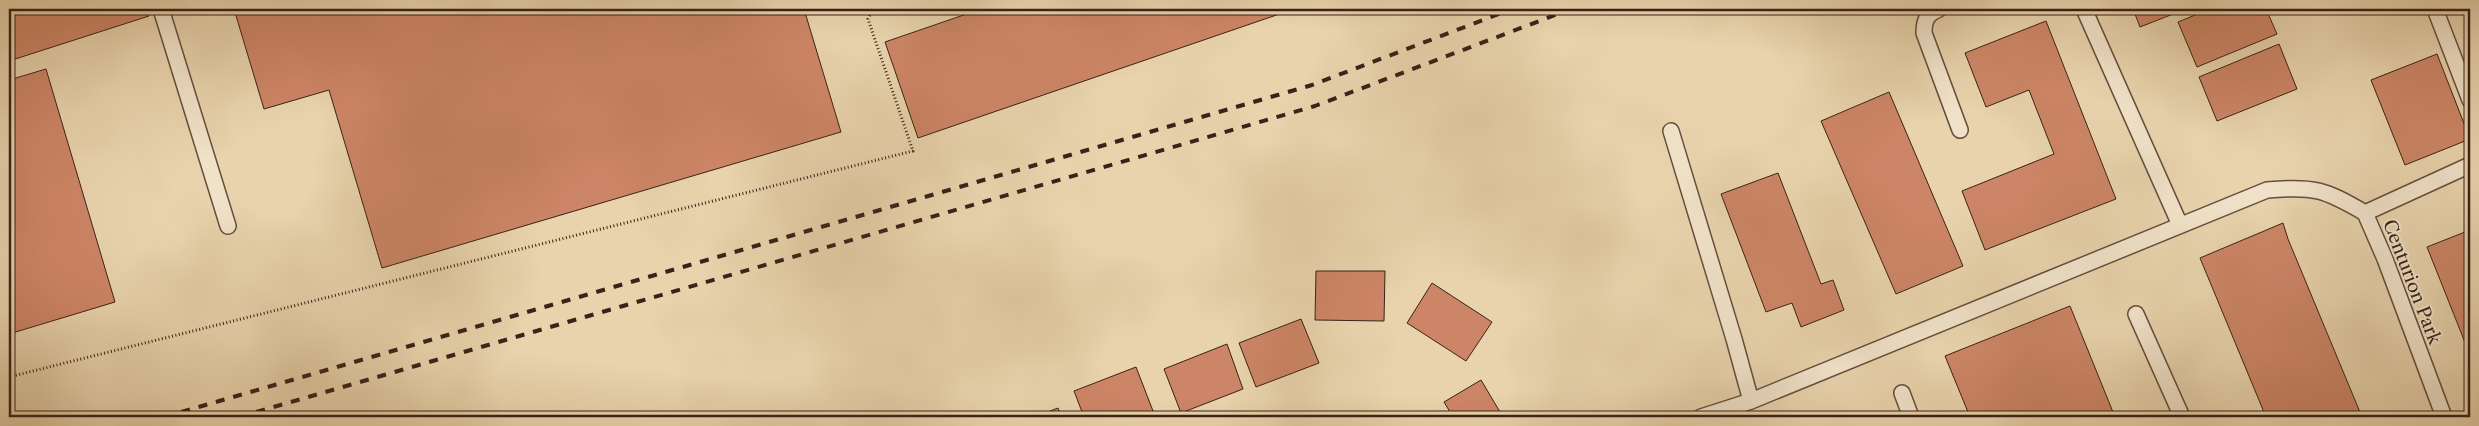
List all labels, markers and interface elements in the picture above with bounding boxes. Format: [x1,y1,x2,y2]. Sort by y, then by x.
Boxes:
street label: Centurion Park [2378,216,2446,349]

